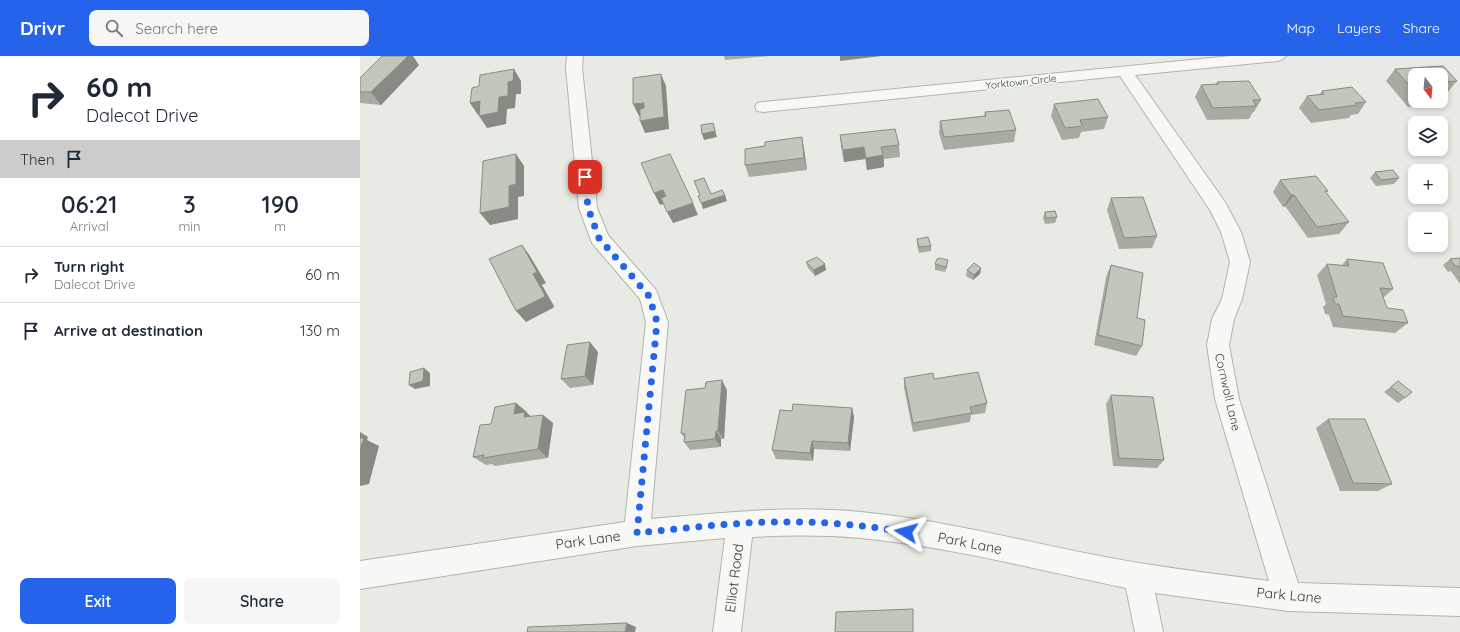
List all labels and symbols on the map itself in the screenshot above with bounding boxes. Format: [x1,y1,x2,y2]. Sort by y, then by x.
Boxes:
north arrow [1408,68,1448,108]
street label: Yorktown Circle [985,72,1057,92]
pin [568,160,602,194]
street label: Cornwall Lane [1212,352,1244,432]
position arrow [885,511,927,553]
street label: Park Lane [554,527,622,553]
street label: Park Lane [936,528,1004,558]
street label: Elliot Road [721,543,747,613]
street label: Park Lane [1256,583,1322,607]

